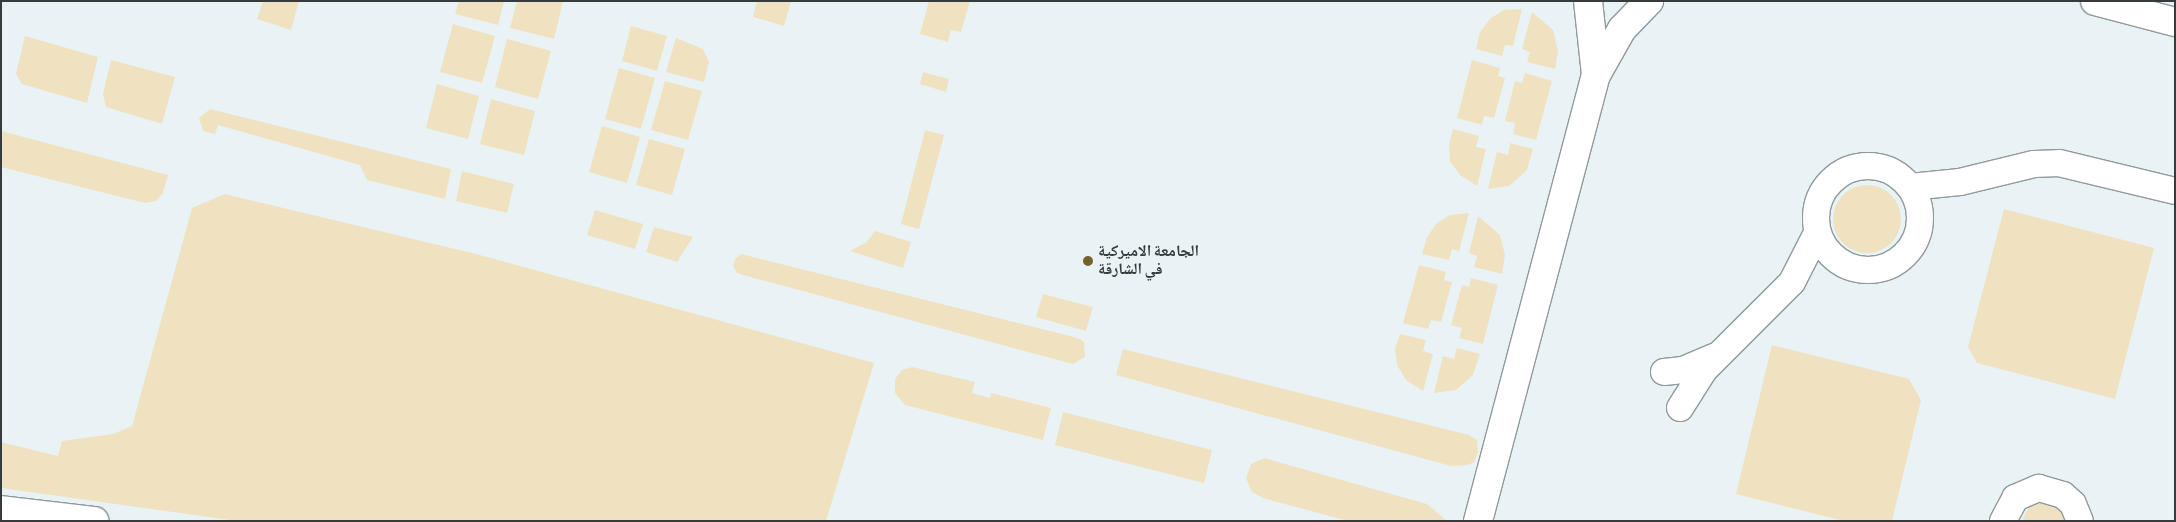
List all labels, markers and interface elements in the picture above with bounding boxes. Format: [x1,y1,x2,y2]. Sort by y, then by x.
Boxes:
place label: الجامعة الاميركية في الشارقة [1098,242,1199,280]
marker: الجامعة الاميركية في الشارقة [1082,255,1094,267]

